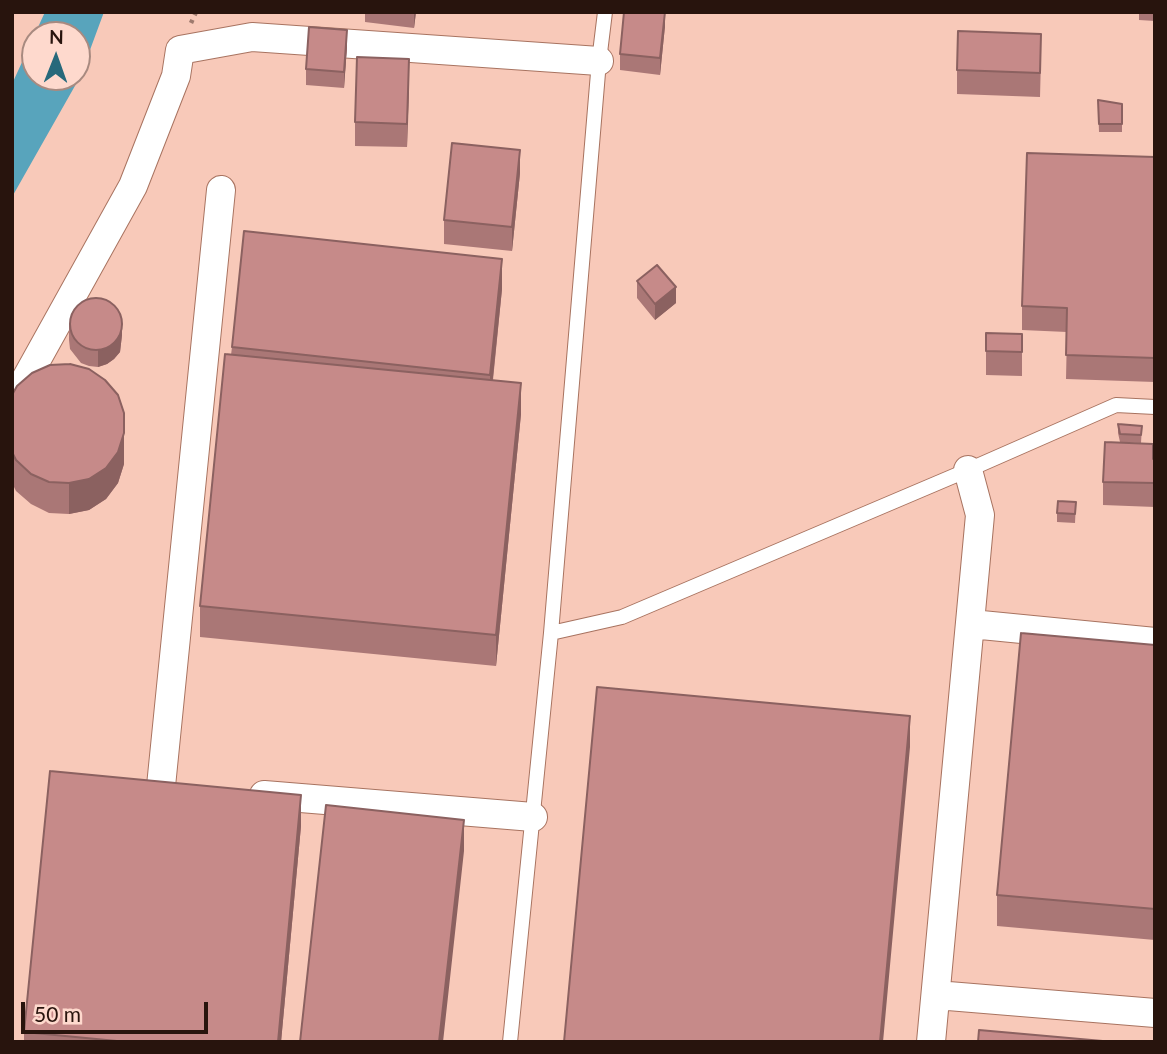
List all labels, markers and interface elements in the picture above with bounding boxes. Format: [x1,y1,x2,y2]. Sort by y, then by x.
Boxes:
north arrow [21,21,91,91]
text: N [49,25,64,48]
scale bar [24,988,212,1032]
text: 50 m [34,1001,81,1026]

